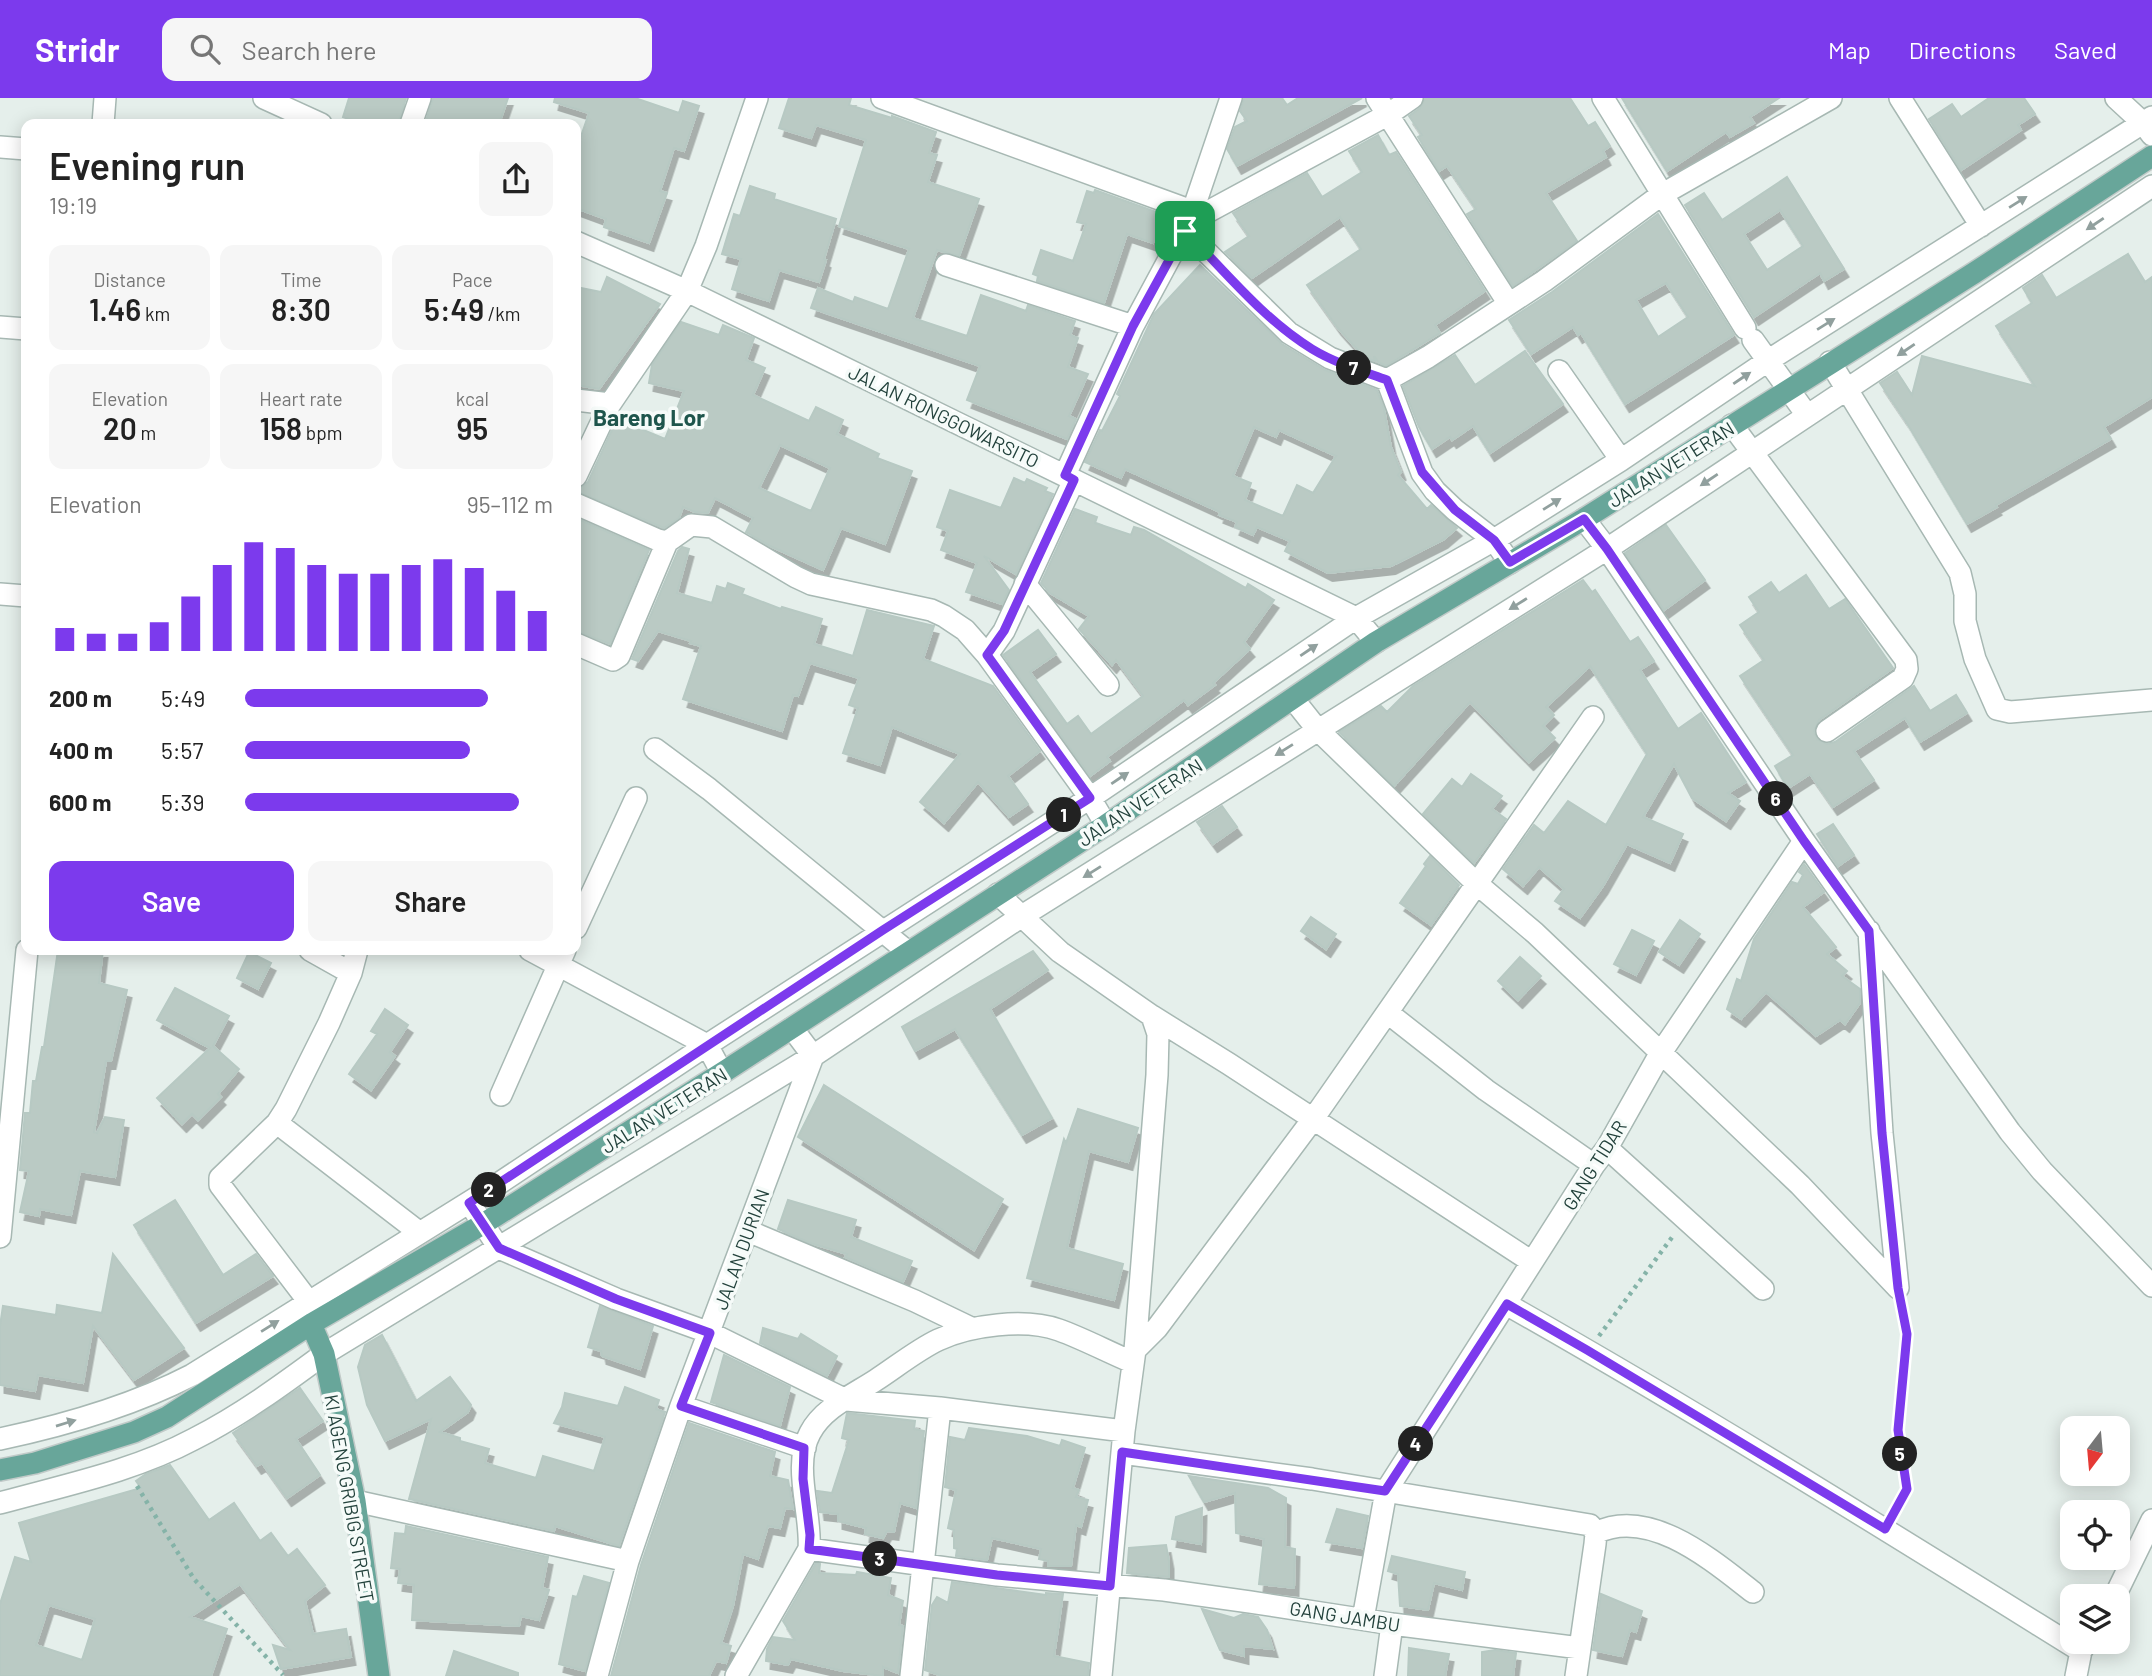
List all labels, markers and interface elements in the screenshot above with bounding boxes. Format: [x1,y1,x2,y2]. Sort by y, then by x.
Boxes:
search box [162,18,652,81]
text: Stridr [35,29,120,69]
icon: search [186,30,224,68]
text: Search here [242,34,377,65]
text: Map [1828,35,1871,64]
text: Directions [1909,35,2016,64]
text: Saved [2054,35,2117,64]
text: Evening run [49,142,245,188]
button: share [479,142,553,216]
text: 19:19 [49,191,97,219]
one-way arrow [2009,195,2028,208]
pin [1155,201,1215,261]
icon: arrive [1166,212,1204,250]
one-way arrow [2086,217,2104,231]
text: Distance [93,268,166,291]
text: Time [280,268,322,291]
text: Pace [452,268,493,291]
text: 1.46 [89,291,141,327]
text: 8:30 [271,291,331,327]
text: 5:49 [424,291,484,327]
text: km [141,302,170,325]
text: /km [484,302,521,325]
one-way arrow [1817,317,1836,330]
one-way arrow [1896,343,1915,356]
pin: 7 [1336,350,1372,386]
text: 7 [1349,356,1358,379]
street label: JALAN RONGGOWARSITO [845,360,1043,472]
one-way arrow [1732,372,1752,385]
text: Elevation [91,387,168,410]
text: Heart rate [259,387,343,410]
text: kcal [456,387,489,410]
district label: Bareng Lor [593,403,705,431]
text: 20 [103,410,137,446]
text: 158 [260,410,302,446]
text: 95 [456,410,488,446]
street label: JALAN VETERAN [1604,416,1738,512]
text: m [137,421,156,444]
text: bpm [302,421,342,444]
one-way arrow [1699,474,1719,487]
text: Elevation [49,490,142,518]
text: 95–112 m [467,490,553,518]
one-way arrow [1543,497,1562,510]
one-way arrow [1509,597,1528,610]
one-way arrow [1299,644,1318,657]
text: 200 m [49,684,112,712]
text: 5:49 [161,684,205,712]
text: 400 m [49,736,113,764]
text: 5:57 [161,736,203,764]
one-way arrow [1274,744,1293,757]
street label: JALAN VETERAN [1074,753,1206,851]
one-way arrow [1111,771,1129,785]
pin: 6 [1758,782,1794,816]
text: 6 [1770,787,1781,810]
text: 600 m [49,788,111,816]
text: 5:39 [161,788,204,816]
pin: 1 [1046,798,1082,832]
text: 1 [1060,803,1067,826]
button: Save [49,861,294,941]
button: Share [308,861,553,941]
one-way arrow [1082,866,1101,879]
street label: JALAN VETERAN [597,1062,731,1158]
street label: GANG TIDAR [1557,1116,1631,1214]
pin: 2 [472,1172,506,1208]
text: 2 [483,1178,494,1201]
street label: JALAN DURIAN [708,1185,774,1313]
one-way arrow [261,1319,280,1332]
street label: KI AGENG GRIBIG STREET [320,1392,380,1604]
north arrow [2060,1416,2130,1486]
map controls [2060,1416,2130,1654]
one-way arrow [56,1418,77,1428]
pin: 4 [1398,1426,1434,1462]
text: 4 [1410,1432,1421,1455]
pin: 5 [1882,1436,1918,1472]
text: 5 [1894,1442,1905,1465]
button: locate [2060,1500,2130,1570]
pin: 3 [862,1542,898,1576]
text: 3 [874,1547,885,1570]
button: layers [2060,1584,2130,1654]
street label: GANG JAMBU [1288,1596,1402,1636]

